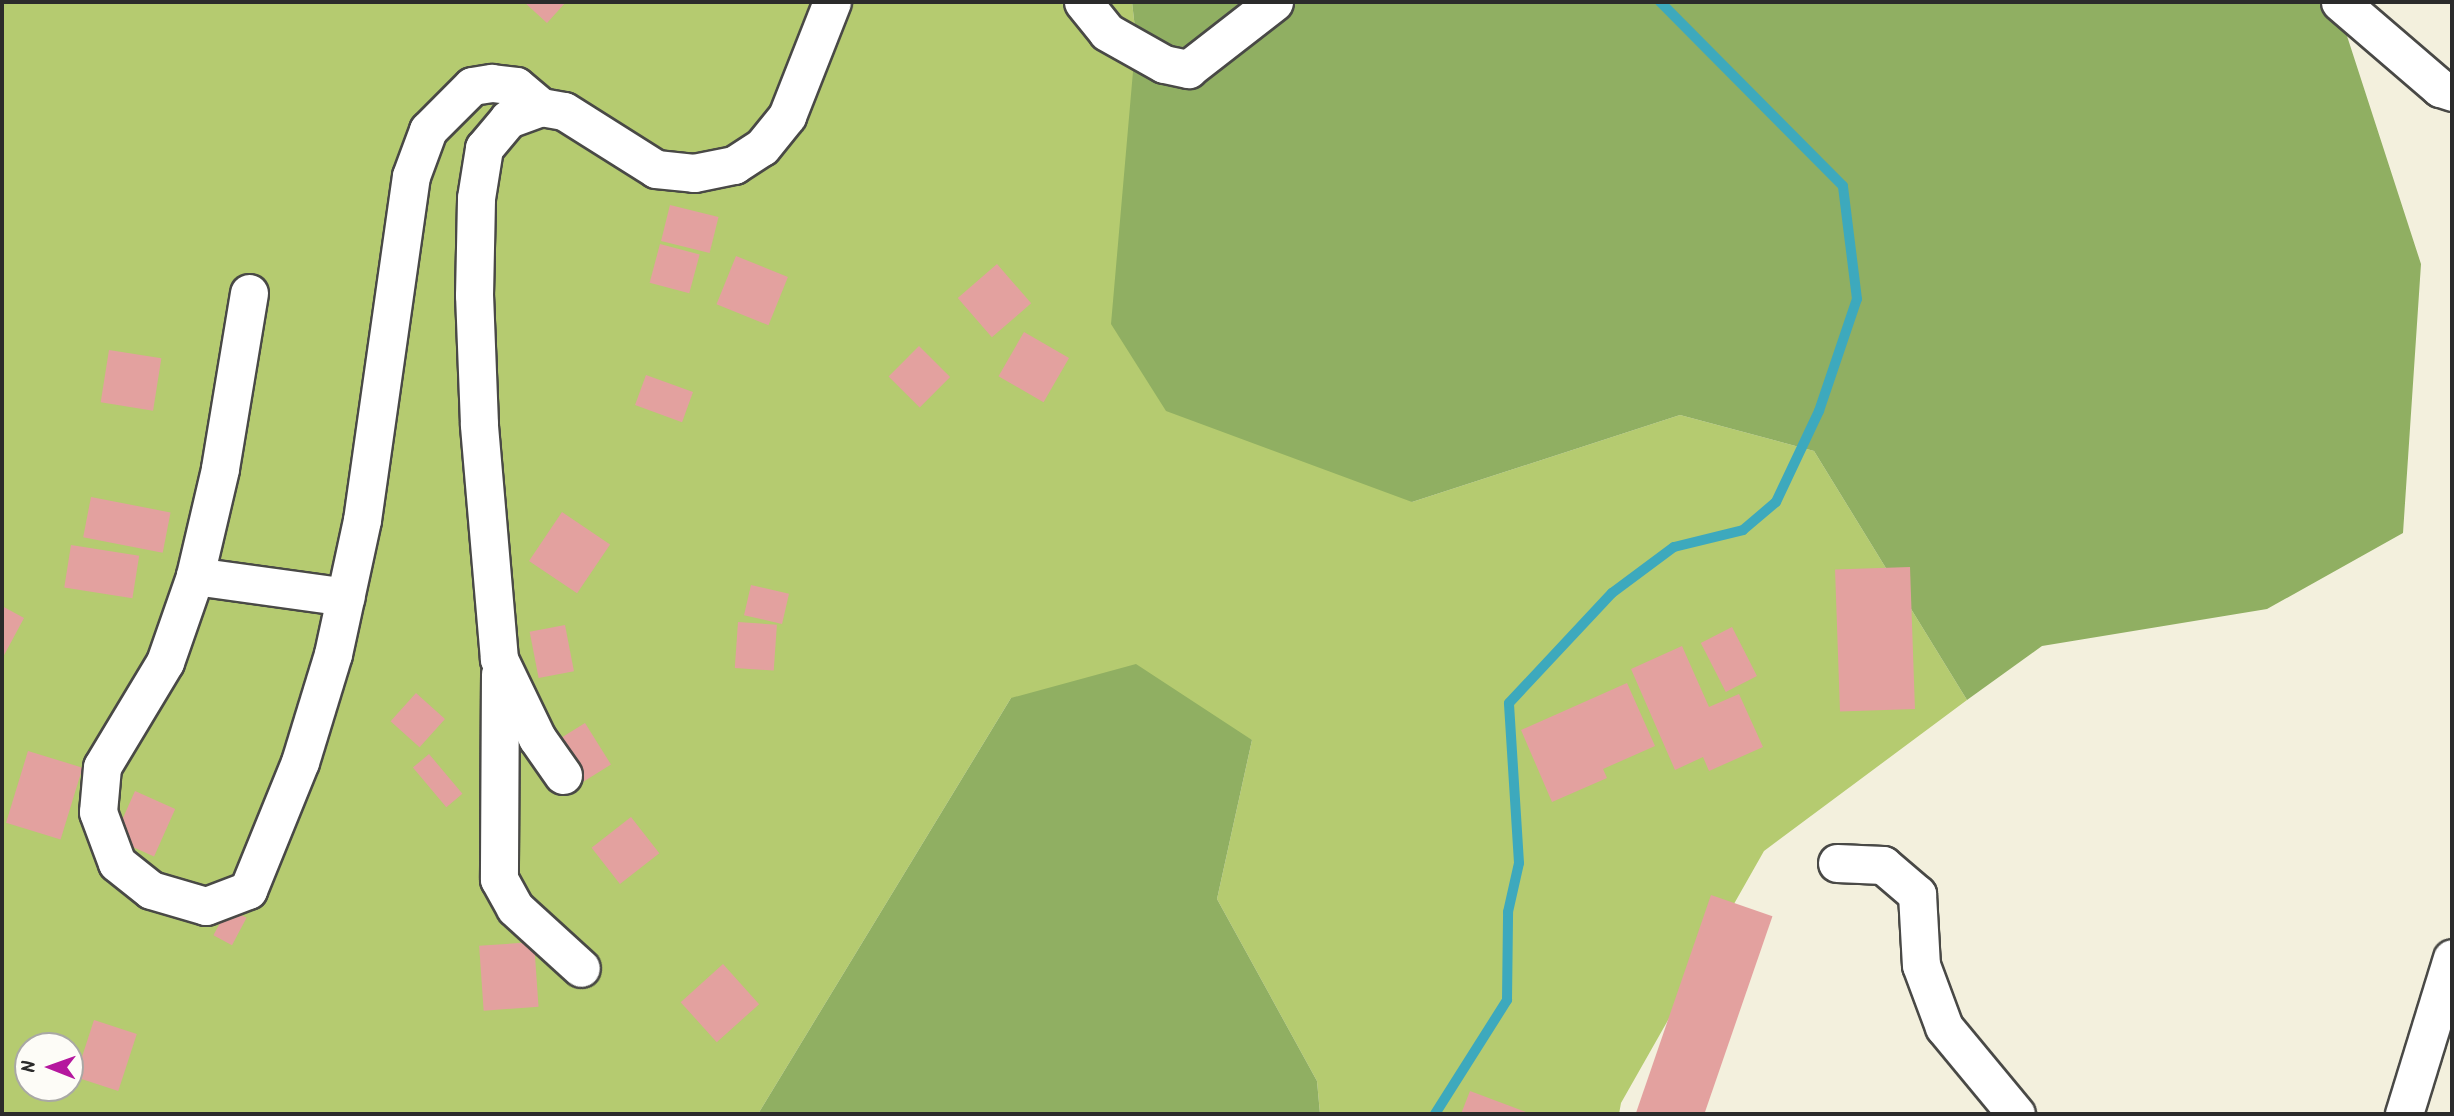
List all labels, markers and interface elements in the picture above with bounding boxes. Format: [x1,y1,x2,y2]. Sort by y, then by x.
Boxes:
north arrow [14,1032,84,1102]
text: N [15,1060,45,1073]

